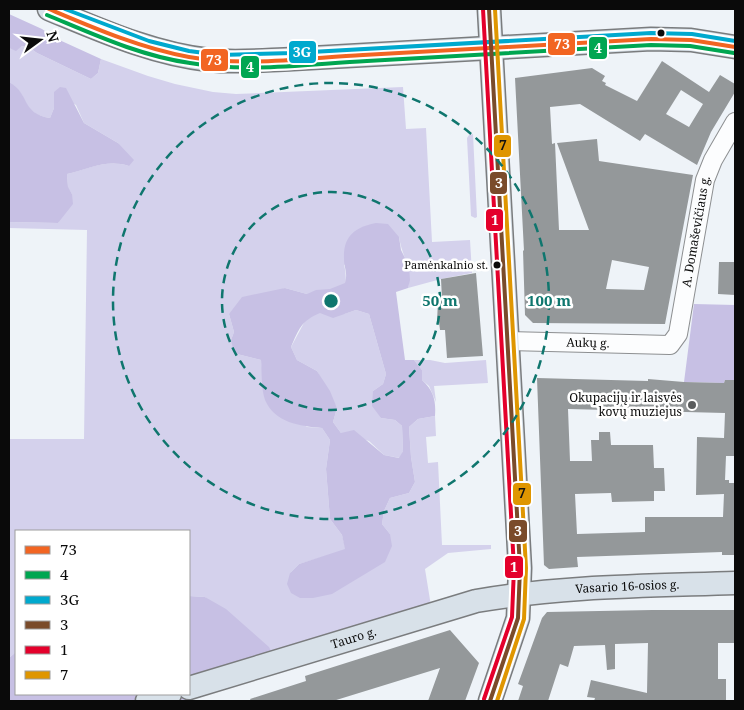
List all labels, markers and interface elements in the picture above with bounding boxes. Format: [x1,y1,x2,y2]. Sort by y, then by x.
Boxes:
north arrow [15,15,65,65]
unlabelled marker [656,28,666,38]
text: N [42,29,64,44]
line badge: 73 [547,32,576,56]
text: 73 [554,34,570,53]
line badge: 4 [588,36,608,60]
text: 4 [594,38,602,57]
line badge: 3G [288,40,317,64]
text: 3G [293,42,312,61]
line badge: 73 [200,48,229,72]
text: 73 [206,50,222,69]
line badge: 4 [240,55,260,79]
text: 4 [246,57,254,76]
line badge: 7 [493,134,512,158]
text: 7 [499,135,507,154]
line badge: 3 [489,171,508,195]
street label: A. Domaševičiaus g. [677,172,714,288]
text: 3 [495,173,503,192]
line badge: 1 [485,208,504,232]
text: 1 [491,210,499,229]
place label: Pamėnkalnio st. [404,257,488,272]
marker: Pamėnkalnio st. [492,260,502,270]
text: 50 m [422,290,458,310]
text: 100 m [527,290,571,310]
centre of rings [322,292,340,310]
street label: Aukų g. [566,333,610,352]
place label: Okupacijų ir laisvės kovų muziejus [569,389,682,420]
marker: Okupacijų ir laisvės kovų muziejus [686,399,698,411]
line badge: 7 [512,482,532,506]
text: 7 [518,483,526,502]
line badge: 3 [508,519,528,543]
text: 3 [514,521,522,540]
legend [15,530,190,695]
text: 73 [60,539,77,559]
line badge: 1 [504,555,524,579]
text: 1 [510,557,518,576]
text: 4 [60,564,69,584]
street label: Vasario 16-osios g. [575,576,680,597]
text: 3G [60,589,79,609]
text: 3 [60,614,68,634]
street label: Tauro g. [329,623,378,653]
text: 1 [60,639,68,659]
text: 7 [60,664,68,684]

